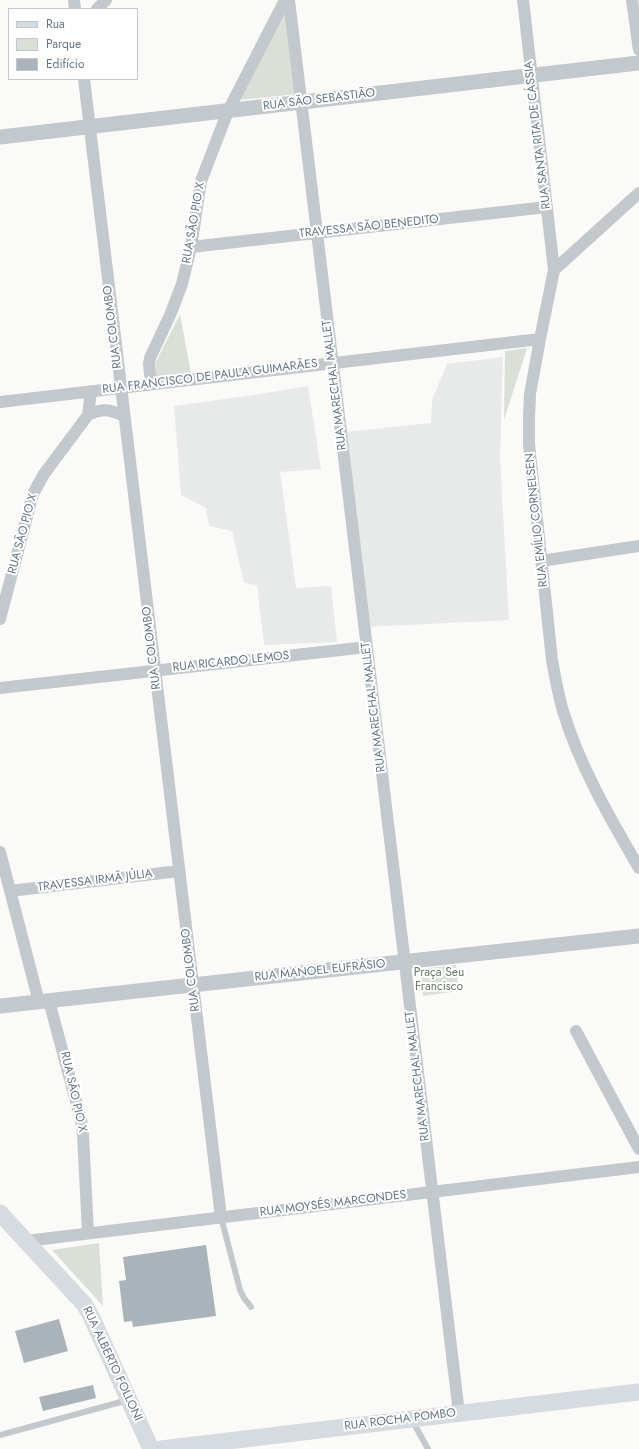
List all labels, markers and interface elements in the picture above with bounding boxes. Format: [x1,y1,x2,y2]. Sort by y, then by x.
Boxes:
legend [8,8,138,80]
text: Rua [46,15,65,33]
text: Parque [46,35,81,53]
text: Edifício [46,55,85,73]
street label: RUA SANTA RITA DE CÁSSIA [522,60,554,210]
street label: RUA SÃO SEBASTIÃO [262,86,376,114]
street label: RUA SÃO PIO X [180,181,208,265]
street label: TRAVESSA SÃO BENEDITO [299,213,439,241]
street label: RUA COLOMBO [101,285,125,369]
street label: RUA MARECHAL MALLET [320,319,350,451]
street label: RUA FRANCISCO DE PAULA GUIMARÃES [102,357,318,397]
street label: RUA EMÍLIO CORNELSEN [523,452,551,588]
street label: RUA SÃO PIO X [5,492,41,576]
street label: RUA COLOMBO [140,606,164,690]
street label: RUA MARECHAL MALLET [359,641,389,773]
street label: RUA RICARDO LEMOS [172,649,290,675]
street label: TRAVESSA IRMÃ JÚLIA [37,867,153,895]
street label: RUA COLOMBO [179,928,203,1012]
street label: RUA MANOEL EUFRÁSIO [254,957,386,985]
park label: Praça Seu Francisco [414,966,464,994]
street label: RUA MARECHAL MALLET [403,1010,433,1142]
street label: RUA SÃO PIO X [57,1050,89,1134]
street label: RUA MOYSÉS MARCONDES [259,1188,407,1220]
street label: RUA ALBERTO FOLLONI [79,1304,145,1424]
street label: RUA ROCHA POMBO [343,1406,457,1434]

